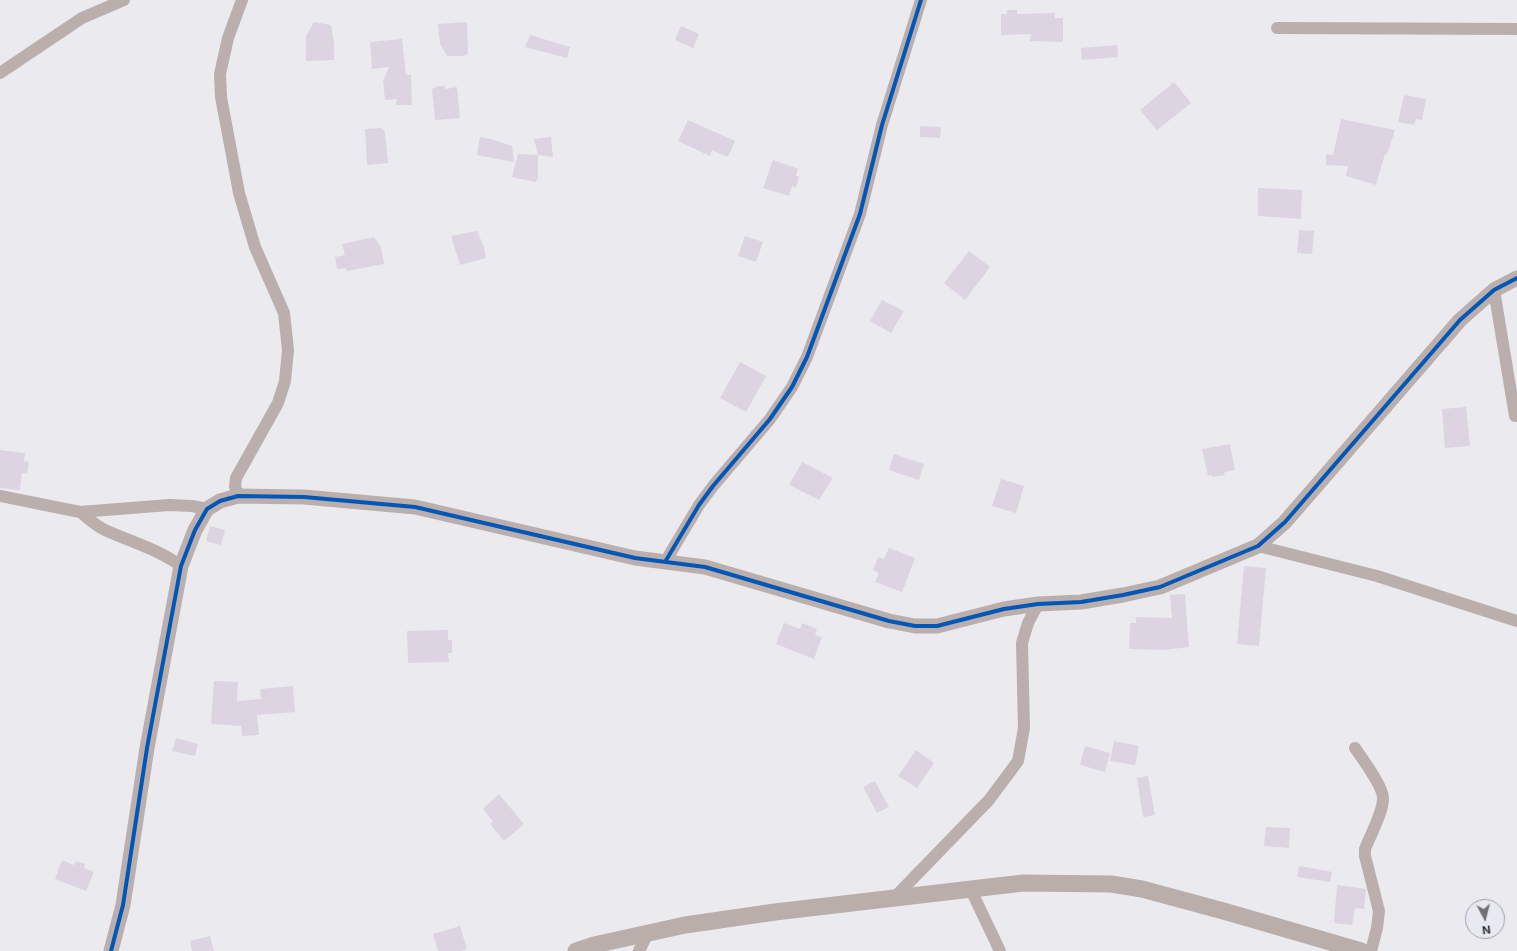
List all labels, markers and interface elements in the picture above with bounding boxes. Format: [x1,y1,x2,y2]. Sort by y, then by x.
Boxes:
north arrow [1465,899,1505,939]
text: N [1481,922,1491,937]

